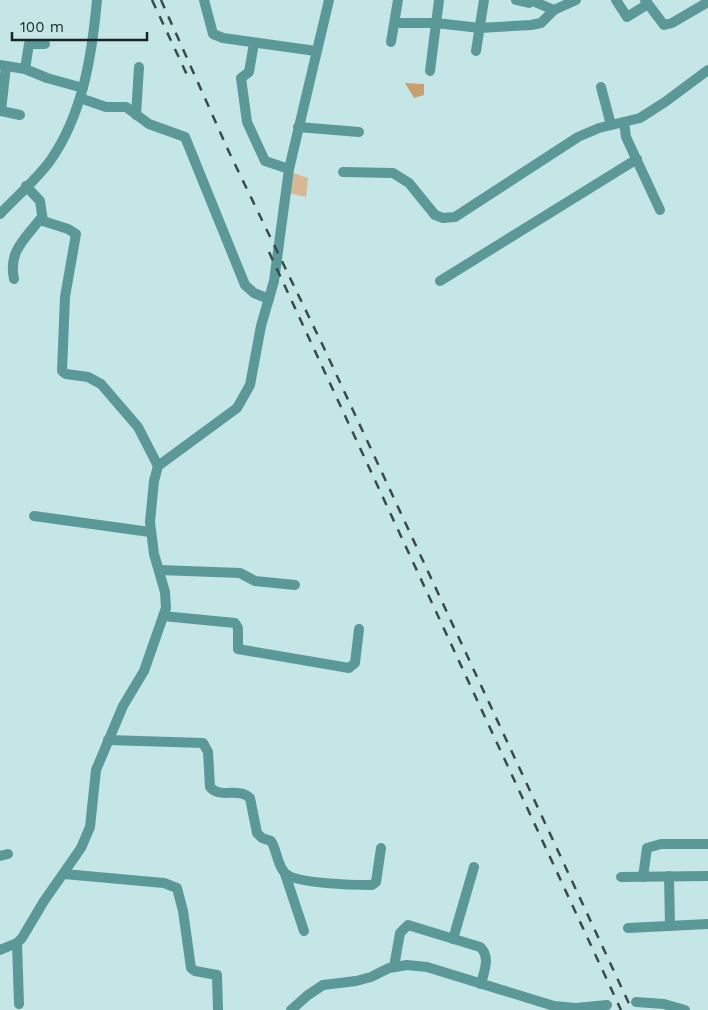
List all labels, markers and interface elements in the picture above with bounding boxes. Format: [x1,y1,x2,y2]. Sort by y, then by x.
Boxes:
scale bar [12,10,148,42]
text: 100 m [20,18,64,36]

